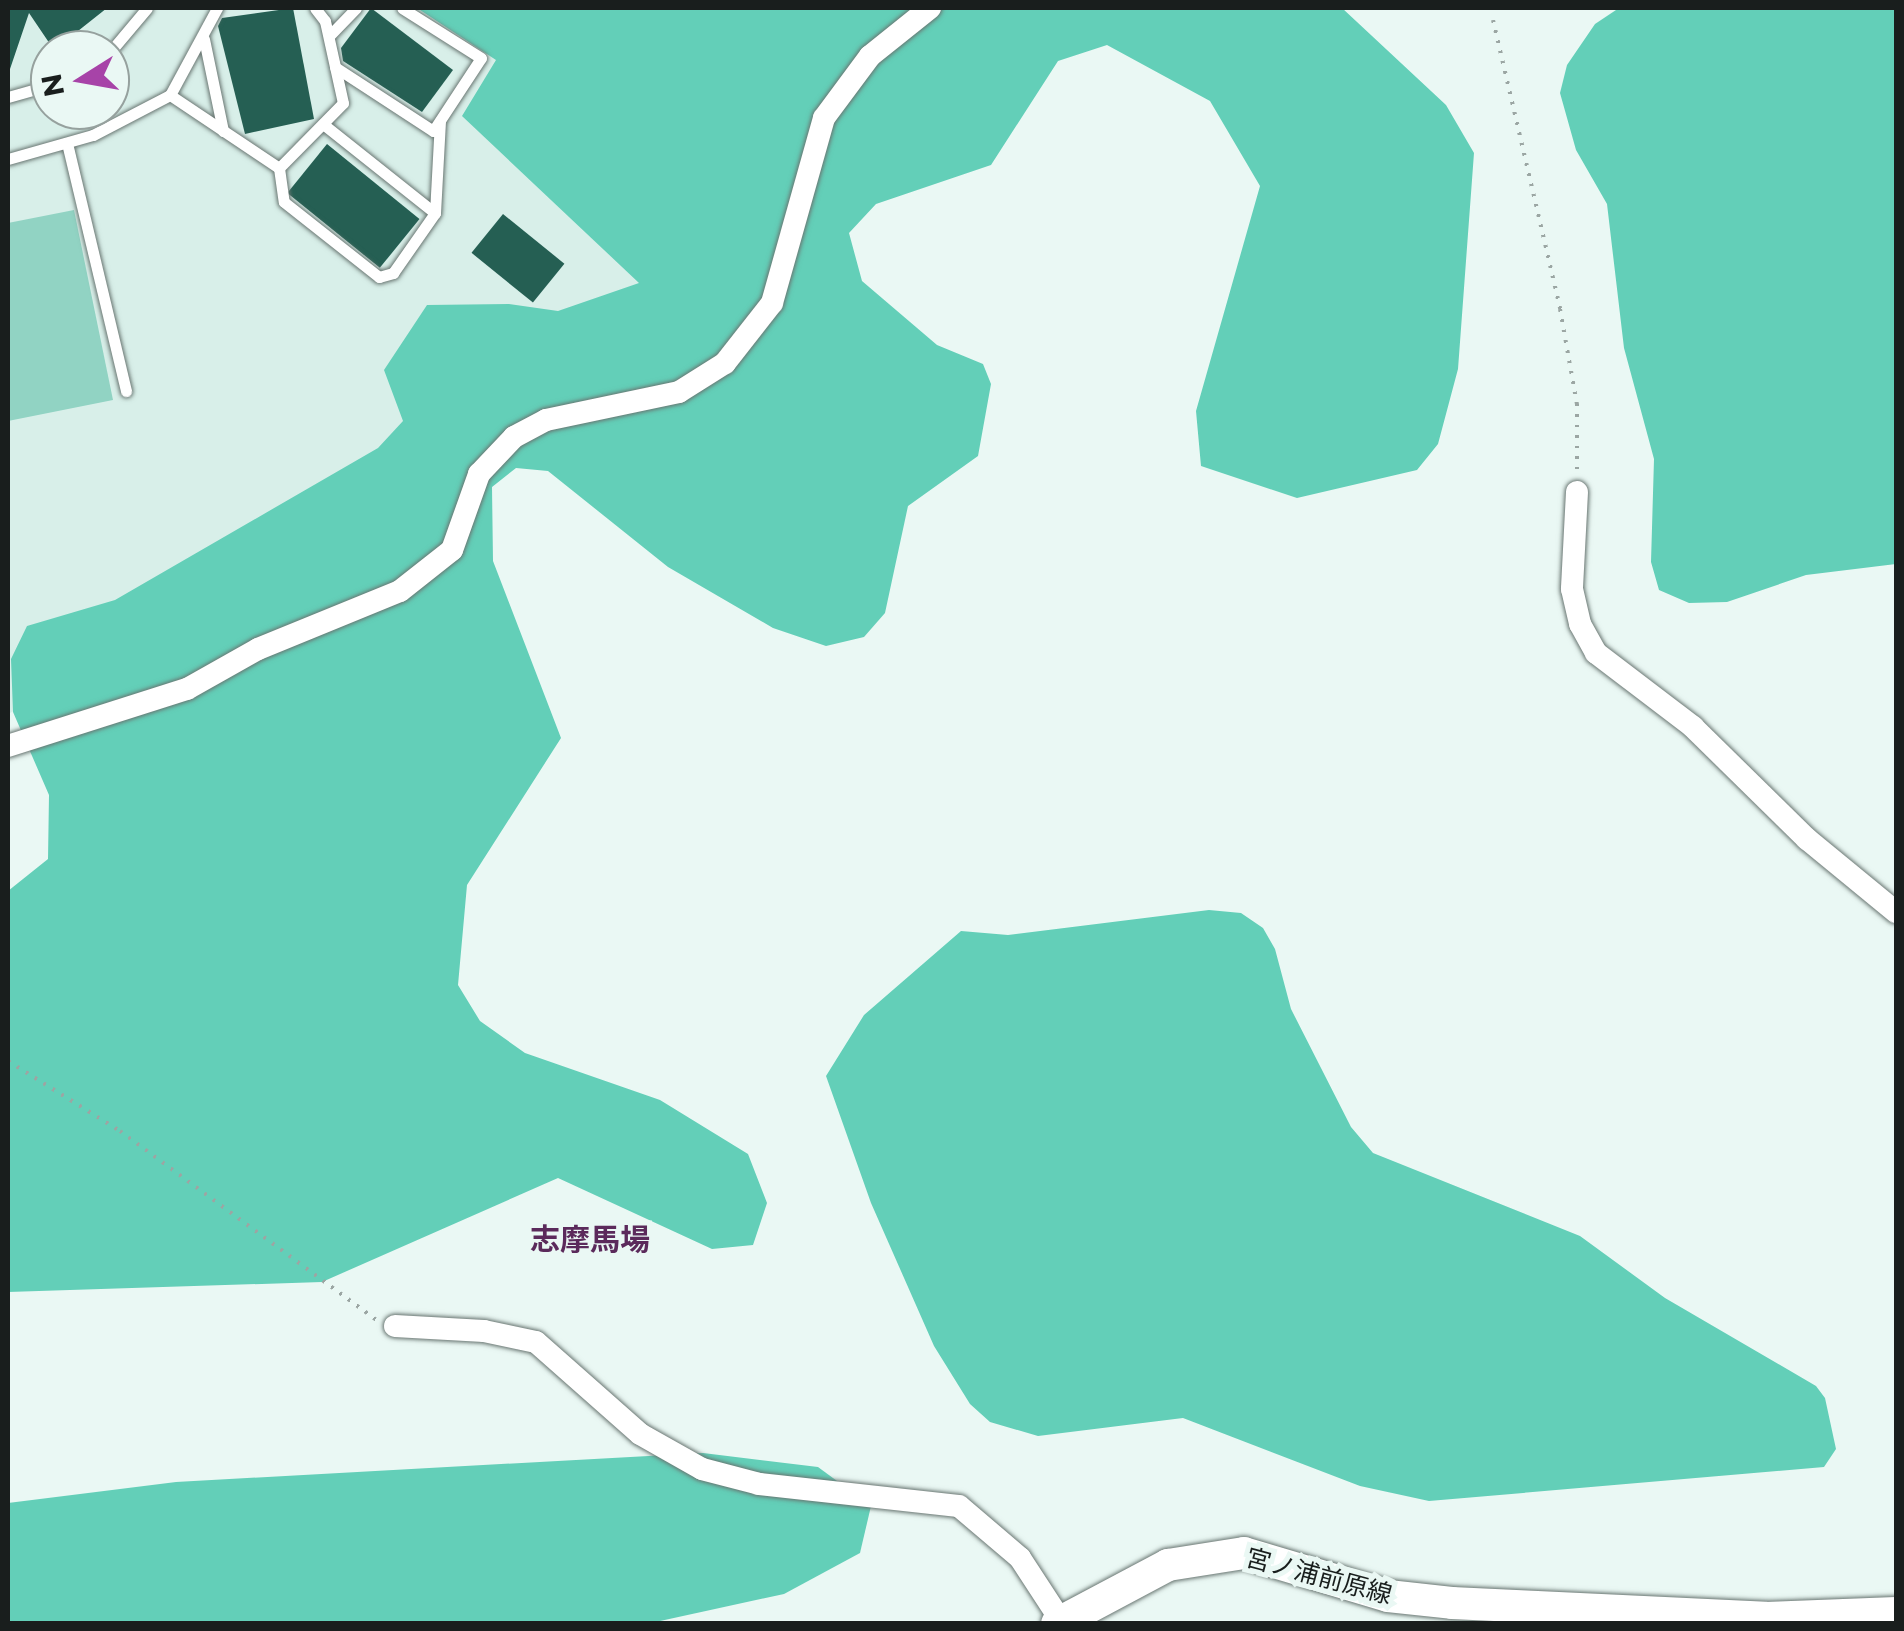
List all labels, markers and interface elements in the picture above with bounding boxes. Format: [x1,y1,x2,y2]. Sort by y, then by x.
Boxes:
north arrow [30,30,130,130]
text: N [34,71,71,100]
district label: 志摩馬場 [530,1222,650,1258]
street label: 宮ノ浦前原線 [1243,1542,1395,1610]

